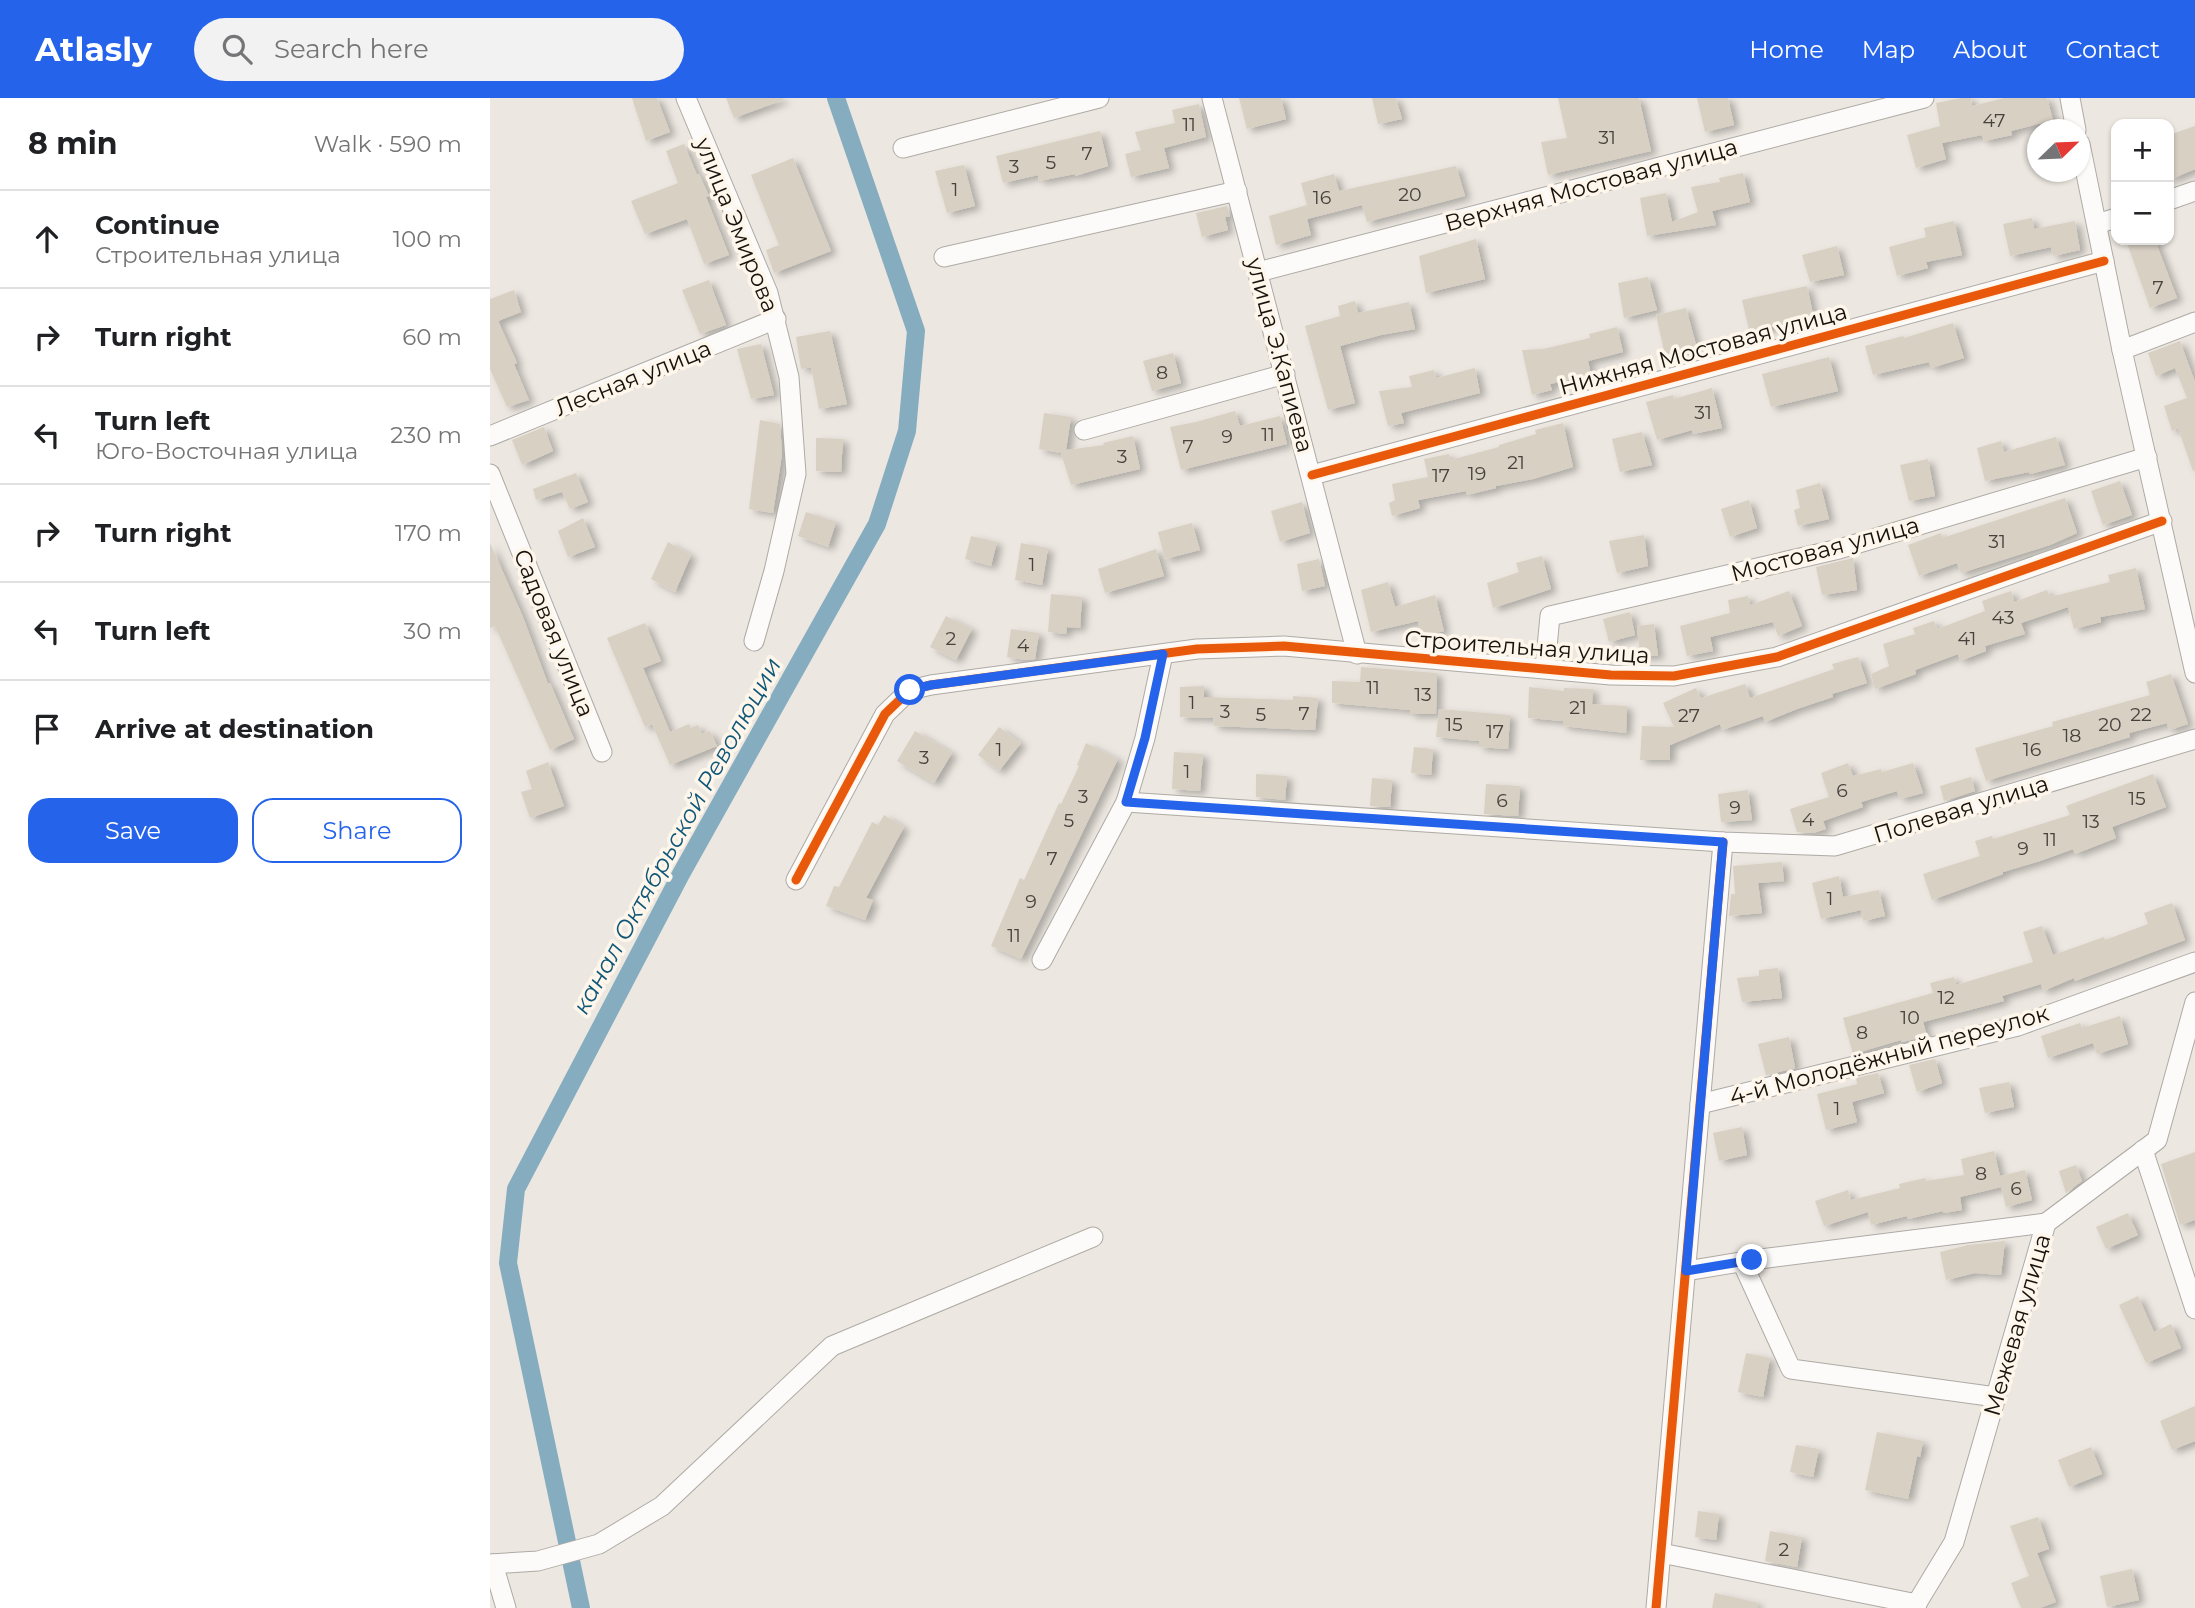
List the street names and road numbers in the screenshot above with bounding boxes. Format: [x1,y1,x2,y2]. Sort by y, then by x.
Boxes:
street label: Верхняя Мостовая улица [1442,132,1740,238]
street label: улица Эмирова [689,133,785,316]
street label: улица Э.Капиева [1240,254,1319,456]
street label: Нижняя Мостовая улица [1556,297,1850,401]
street label: Лесная улица [551,334,715,422]
street label: Мостовая улица [1728,510,1922,588]
street label: Садовая улица [508,545,600,721]
street label: Строительная улица [1403,624,1651,670]
street label: Полевая улица [1870,769,2052,849]
street label: 4-й Молодёжный переулок [1726,999,2052,1111]
street label: Межевая улица [1978,1231,2056,1419]

